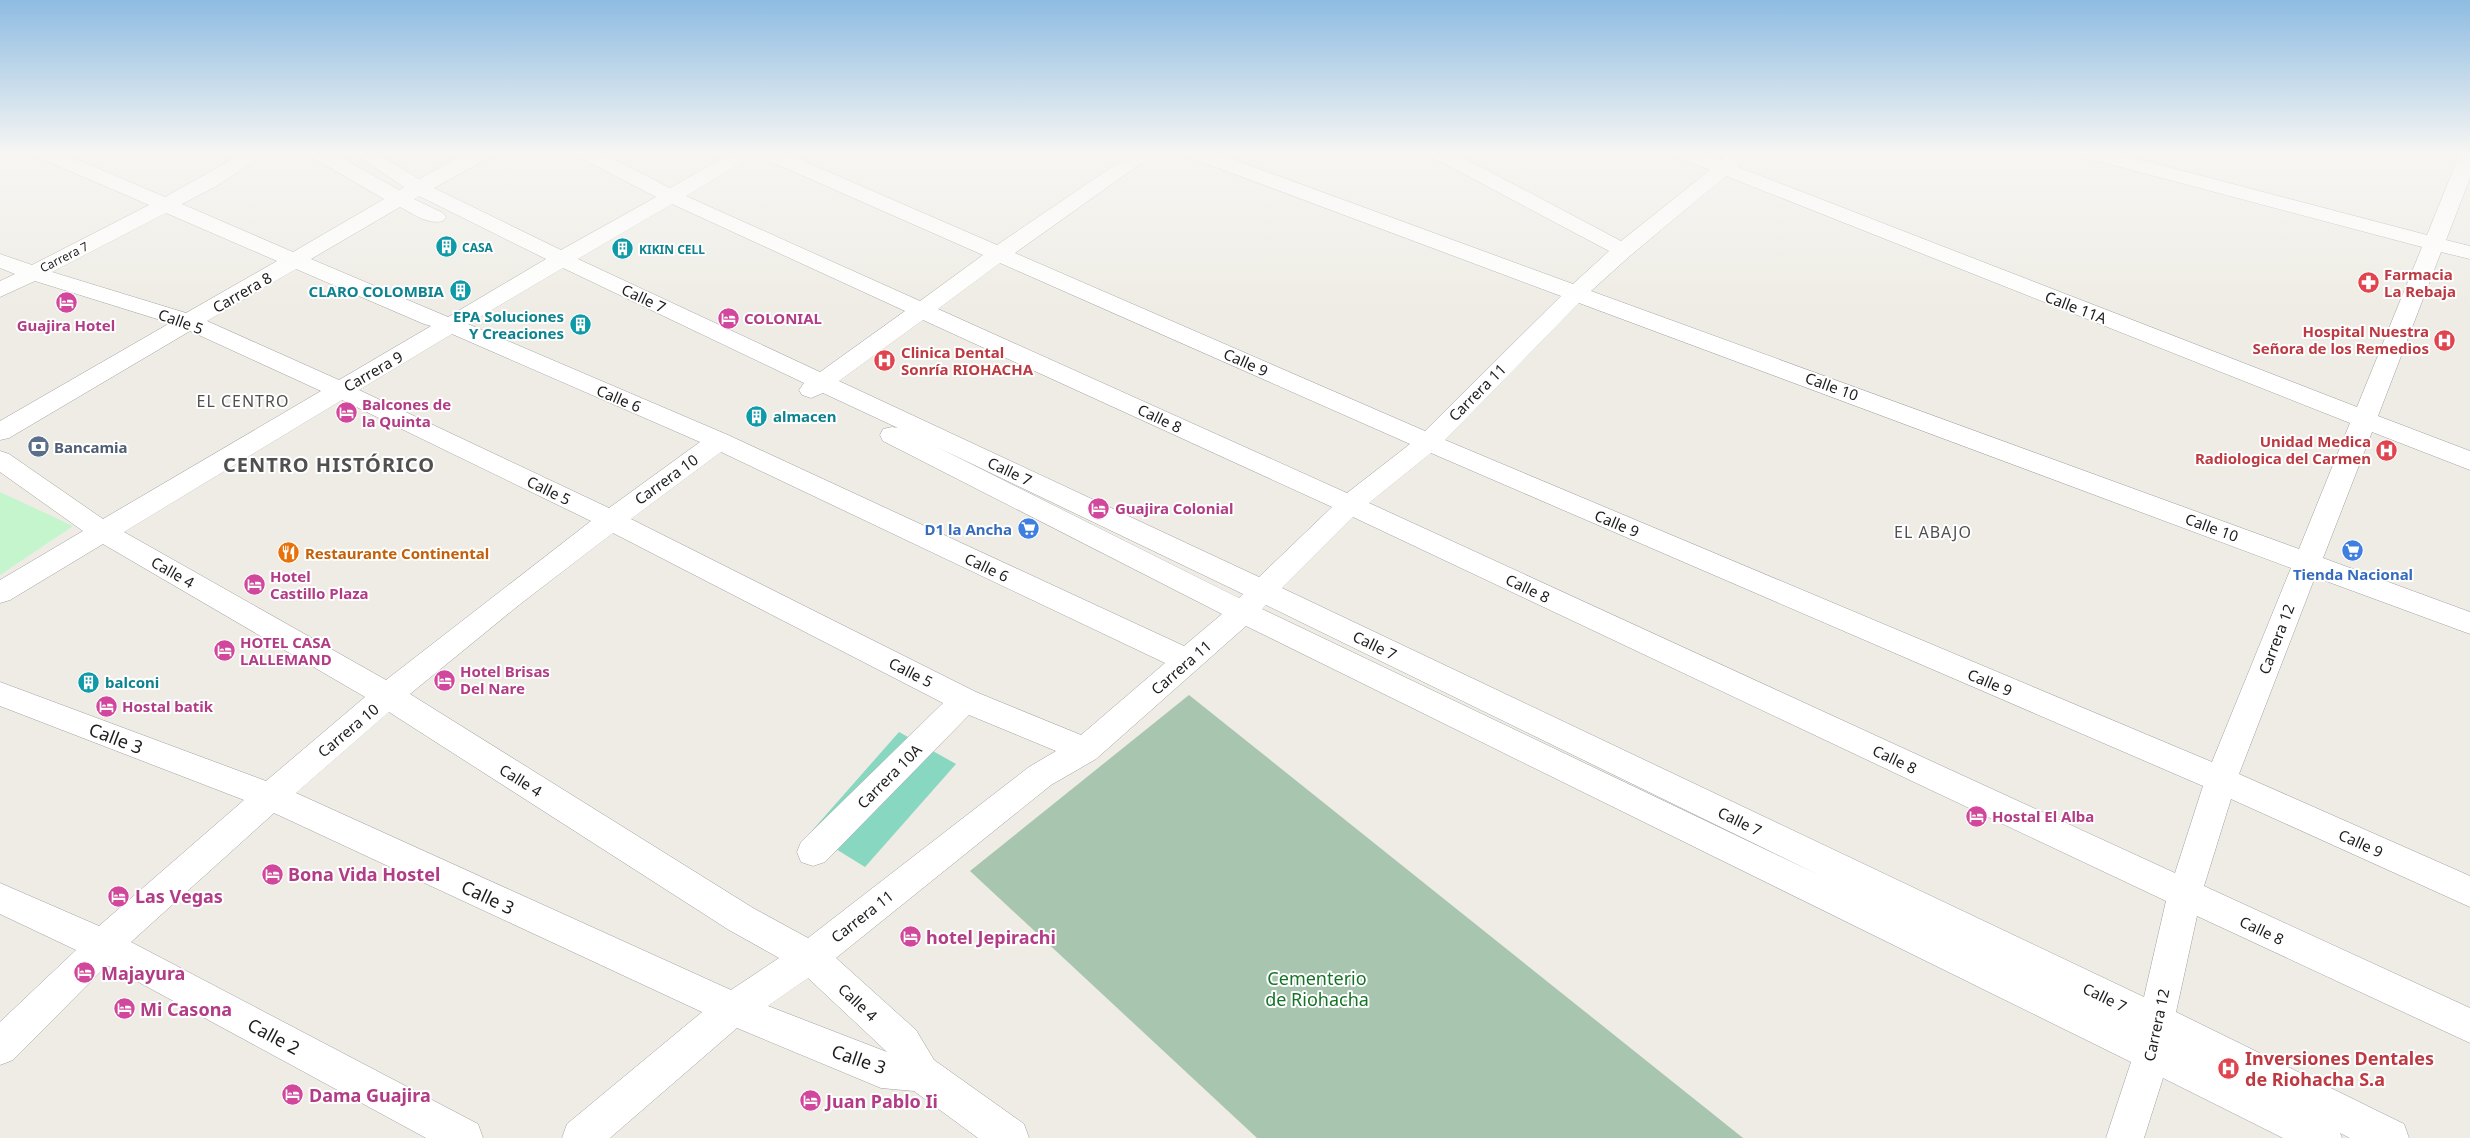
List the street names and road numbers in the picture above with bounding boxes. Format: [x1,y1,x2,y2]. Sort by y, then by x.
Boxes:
street label: Carrera 7 [37,238,91,276]
street label: Carrera 8 [209,267,275,317]
street label: Calle 7 [619,279,669,317]
street label: Calle 11A [2042,286,2110,328]
street label: Calle 5 [156,304,206,338]
street label: Calle 9 [1221,343,1271,381]
street label: Carrera 9 [340,346,406,396]
street label: Carrera 11 [1444,359,1510,425]
street label: Calle 10 [1803,367,1861,405]
street label: Calle 6 [594,380,644,416]
street label: Calle 8 [1135,399,1185,437]
street label: Carrera 10 [630,449,702,509]
street label: Calle 7 [985,452,1035,490]
street label: Calle 5 [524,471,574,509]
street label: Calle 9 [1592,505,1642,541]
street label: Calle 10 [2183,508,2241,546]
street label: Calle 6 [962,548,1012,586]
street label: Calle 4 [148,552,199,593]
street label: Calle 8 [1503,569,1553,607]
street label: Carrera 12 [2253,601,2299,677]
street label: Calle 7 [1350,626,1400,664]
street label: Carrera 11 [1147,635,1215,699]
street label: Calle 5 [886,653,936,691]
street label: Calle 9 [1965,664,2015,700]
street label: Carrera 10 [313,699,383,761]
street label: Calle 3 [86,717,146,759]
street label: Carrera 10A [852,739,926,813]
street label: Calle 8 [1870,740,1920,778]
street label: Calle 4 [496,759,546,801]
street label: Calle 7 [1715,802,1765,840]
street label: Calle 9 [2336,824,2386,862]
street label: Calle 3 [458,874,518,920]
street label: Carrera 11 [827,885,897,947]
street label: Calle 8 [2237,911,2287,949]
street label: Calle 7 [2080,978,2130,1016]
street label: Calle 4 [834,979,882,1025]
street label: Carrera 12 [2139,987,2173,1063]
street label: Calle 2 [244,1012,304,1060]
street label: Calle 3 [829,1039,889,1079]

